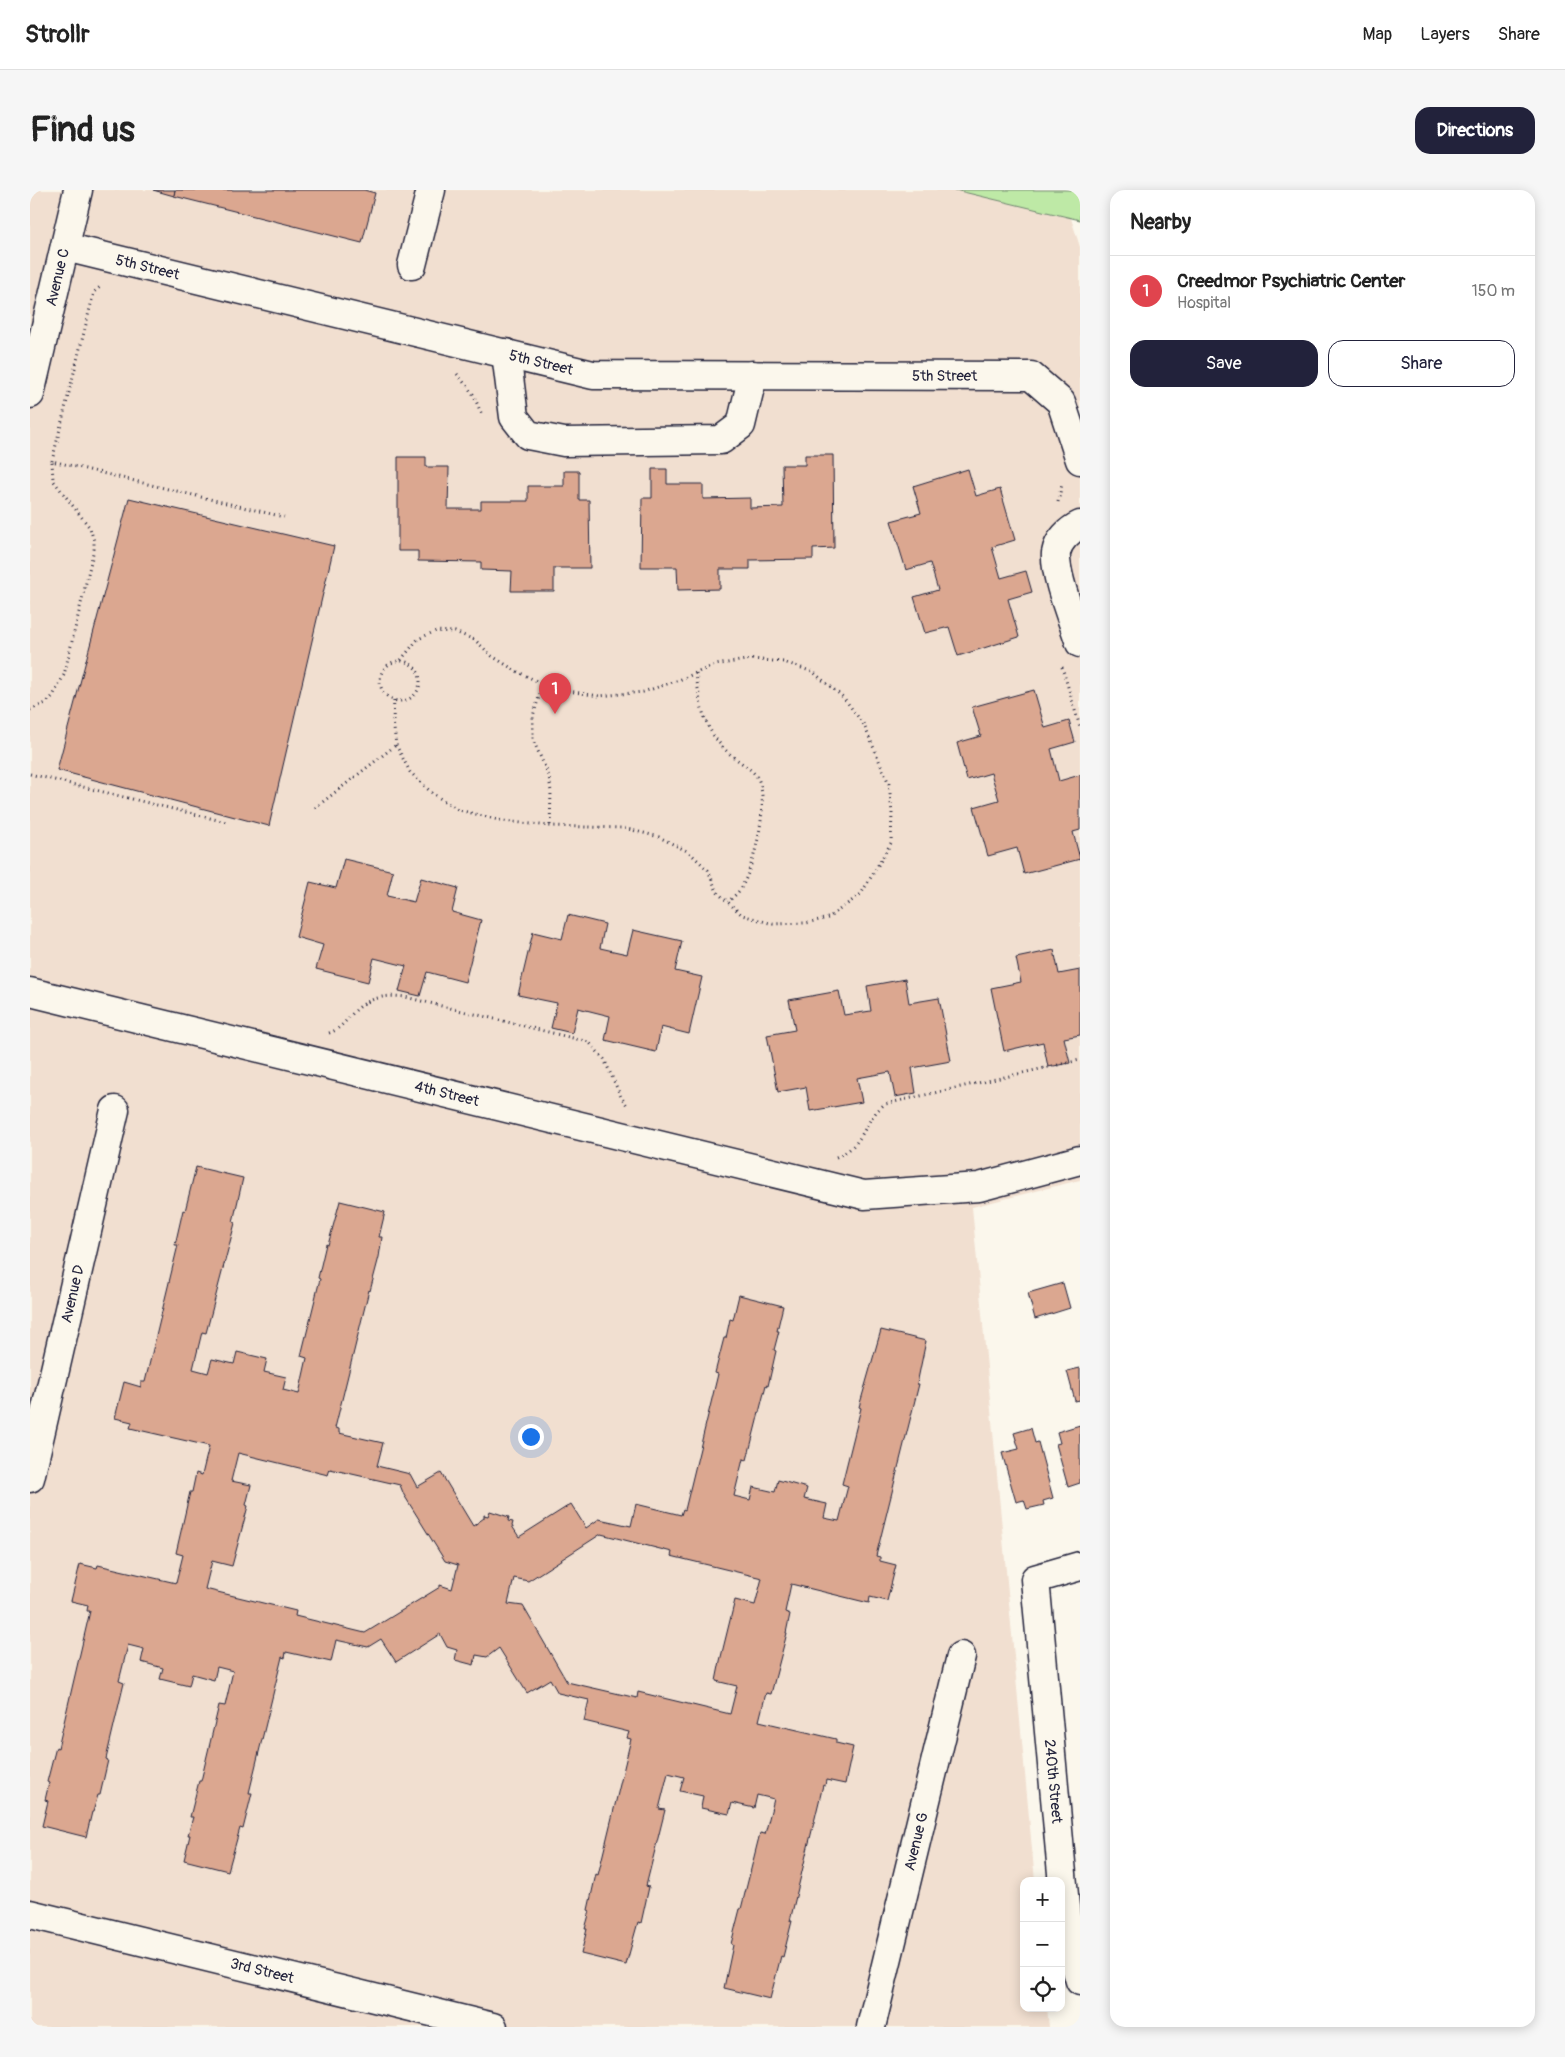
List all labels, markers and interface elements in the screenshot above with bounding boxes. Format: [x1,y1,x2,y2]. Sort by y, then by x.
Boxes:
text: Strollr [25,20,90,49]
text: Map [1363,23,1392,46]
text: Layers [1420,23,1470,46]
text: Share [1498,23,1540,46]
button: Directions [1415,107,1535,154]
text: Find us [30,108,135,152]
text: Nearby [1130,209,1191,236]
street label: Avenue C [42,246,73,308]
street label: 5th Street [114,250,182,284]
text: Creedmor Psychiatric Center [1177,269,1405,293]
text: 1 [1143,281,1149,301]
text: 150 m [1471,281,1515,301]
text: Hospital [1177,293,1231,313]
button: Save [1130,340,1318,387]
button: Share [1328,340,1515,387]
street label: 5th Street [507,346,576,380]
street label: 5th Street [912,366,978,385]
pin: 1 [539,673,571,714]
street label: 4th Street [413,1076,482,1111]
street label: Avenue D [57,1263,88,1325]
your location [518,1424,544,1450]
street label: 240th Street [1040,1738,1067,1825]
street label: Avenue G [900,1810,932,1872]
map controls [1020,1877,1065,2012]
button: + [1020,1877,1065,1922]
button: − [1020,1922,1065,1967]
street label: 3rd Street [228,1954,297,1988]
button: locate [1020,1967,1065,2012]

